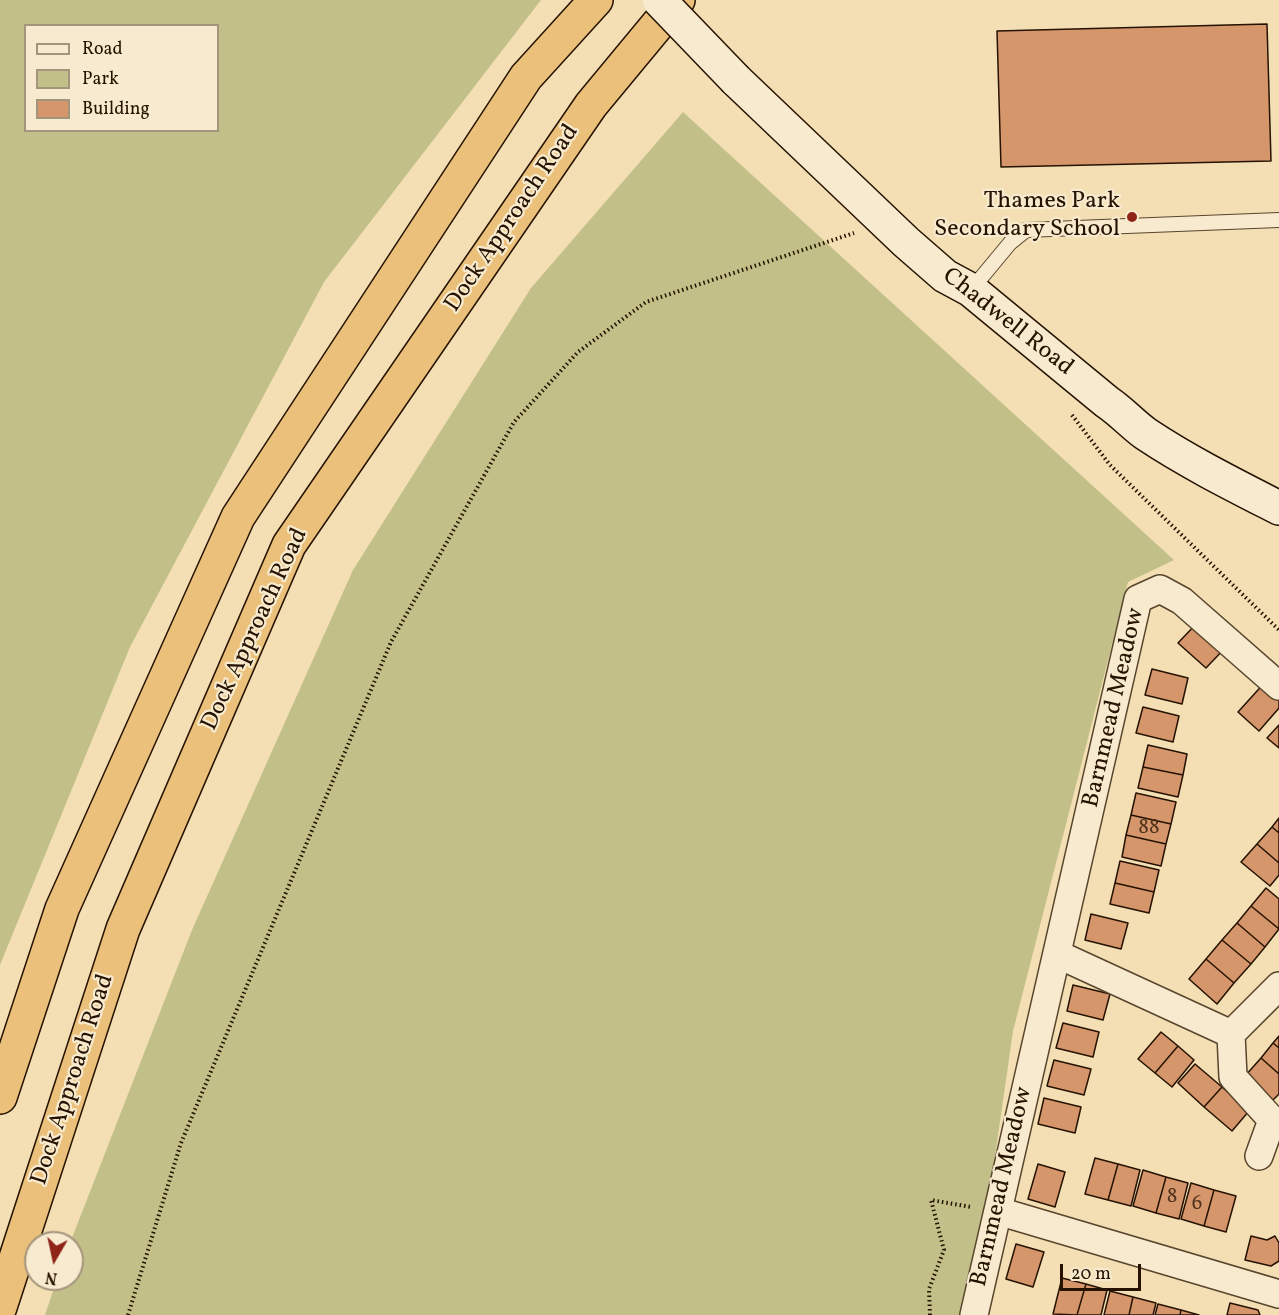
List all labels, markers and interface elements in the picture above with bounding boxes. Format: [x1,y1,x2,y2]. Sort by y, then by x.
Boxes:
legend [24,24,219,132]
text: Road [82,37,123,62]
text: Park [82,67,119,92]
text: Building [82,97,150,122]
street label: Dock Approach Road [440,120,586,318]
place label: Thames Park Secondary School [934,189,1120,245]
marker: Thames Park Secondary School [1125,210,1139,224]
street label: Chadwell Road [936,263,1078,383]
street label: Dock Approach Road [196,524,316,736]
street label: Barnmead Meadow [1078,605,1152,811]
house number: 88 [1138,816,1160,842]
street label: Dock Approach Road [26,971,122,1189]
street label: Barnmead Meadow [966,1084,1040,1290]
house number: 8 [1167,1185,1177,1211]
house number: 6 [1192,1192,1202,1218]
north arrow [24,1231,84,1291]
scale bar [1063,1252,1144,1290]
text: 20 m [1071,1262,1111,1287]
text: N [44,1265,59,1289]

